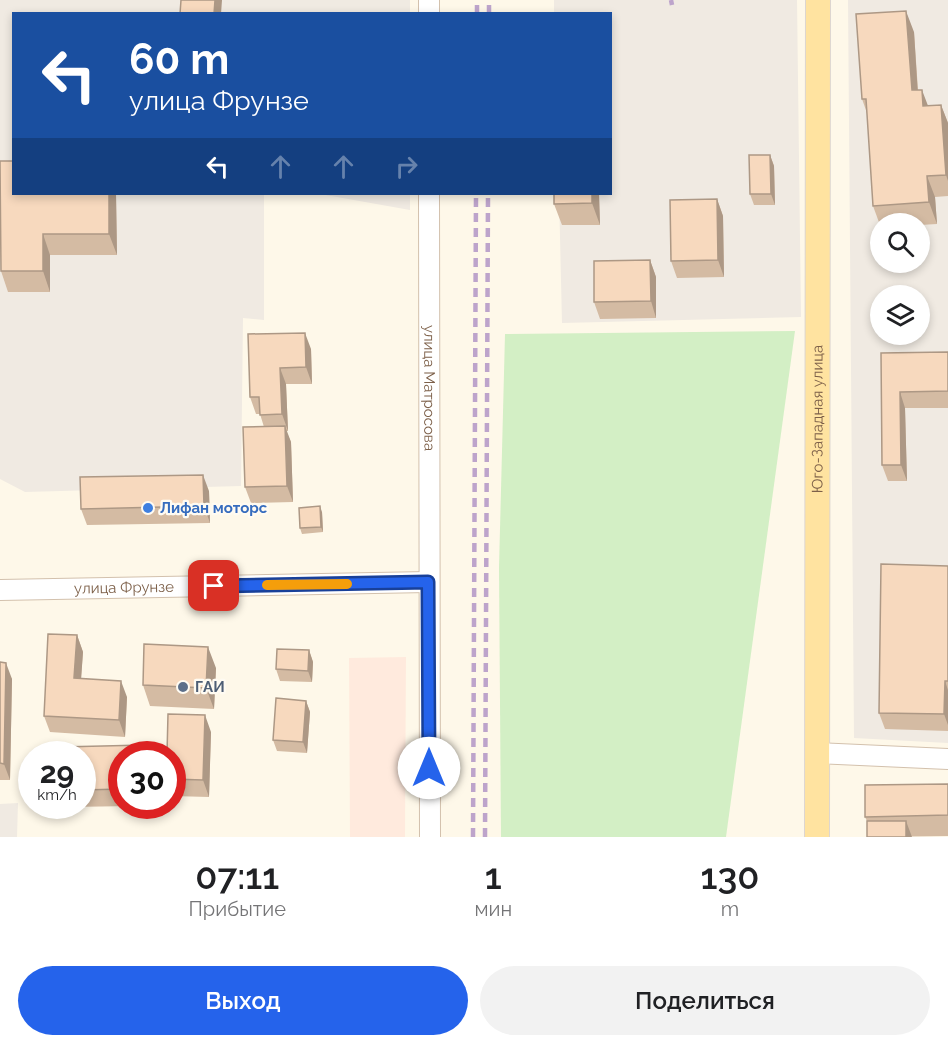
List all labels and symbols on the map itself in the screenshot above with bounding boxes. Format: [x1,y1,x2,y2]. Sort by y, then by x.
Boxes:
street label: улица Матросова [420,325,438,451]
street label: Юго-Западная улица [808,345,827,493]
place label: Лифан моторс [160,499,268,517]
marker: Лифан моторс [141,501,155,515]
pin [188,560,239,611]
street label: улица Фрунзе [74,578,174,598]
place label: ГАИ [195,678,225,696]
marker: ГАИ [176,680,190,694]
position arrow [397,736,461,800]
speed limit sign: 30 [108,741,186,819]

